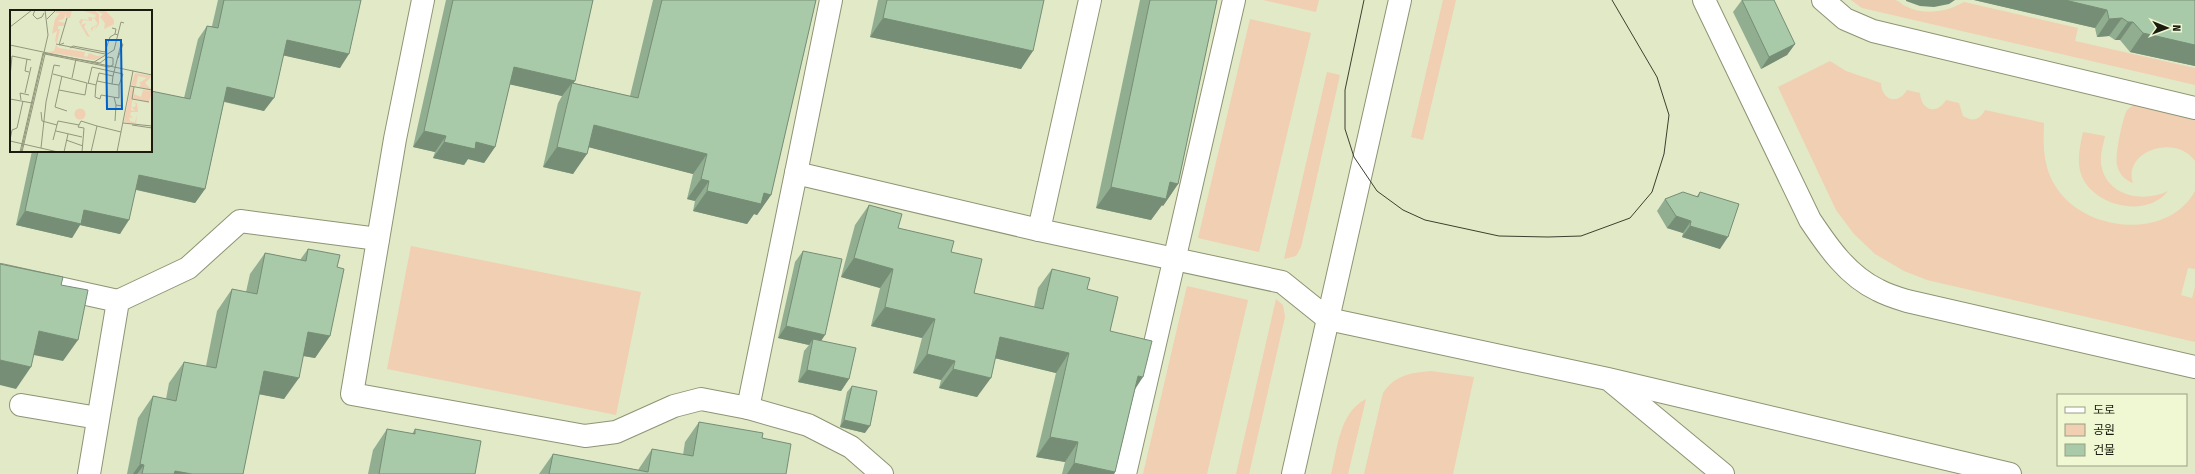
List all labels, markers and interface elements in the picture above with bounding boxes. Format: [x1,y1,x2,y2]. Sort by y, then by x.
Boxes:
north arrow [2147,8,2187,48]
inset map [10,10,152,152]
text: N [2170,25,2183,32]
legend [2057,394,2187,466]
text: 도로 [2093,403,2115,417]
text: 공원 [2093,423,2115,437]
text: 건물 [2093,443,2115,457]

